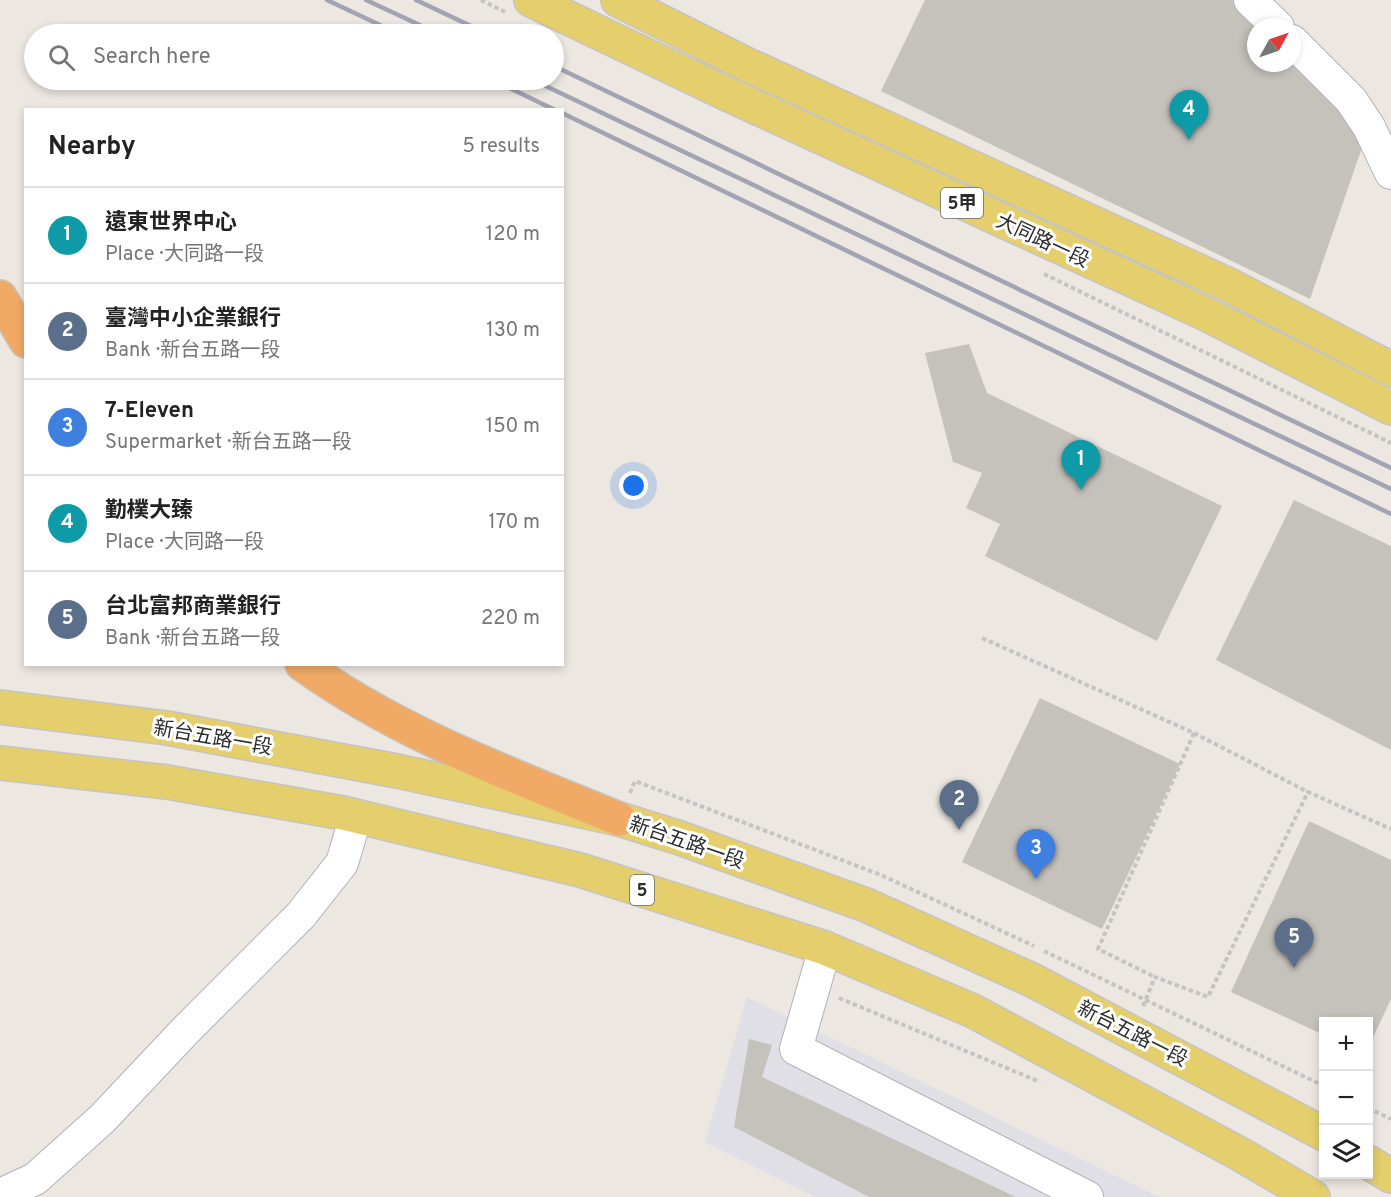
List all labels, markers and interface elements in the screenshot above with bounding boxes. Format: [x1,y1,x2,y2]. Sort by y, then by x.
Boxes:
north arrow [1247,18,1301,72]
search box [24,24,564,90]
icon: search [45,41,78,74]
text: Search here [93,44,211,71]
pin: 4 [1170,90,1208,140]
text: Nearby [48,131,136,164]
text: 5 results [463,134,540,160]
road number: 5甲 [941,188,983,218]
street label: 大同路一段 [991,209,1093,275]
text: 遠東世界中心 [105,210,237,237]
text: 1 [64,222,72,248]
text: 120 m [486,222,540,248]
text: Place · 大同路一段 [105,242,264,268]
text: 臺灣中小企業銀行 [105,306,281,333]
text: 2 [61,318,74,344]
text: 130 m [486,318,540,344]
text: Bank · 新台五路一段 [105,338,280,364]
text: 7-Eleven [105,398,194,425]
text: 3 [62,414,74,440]
text: 150 m [486,414,540,440]
text: Supermarket · 新台五路一段 [105,430,352,456]
pin: 1 [1062,440,1100,490]
your location [619,471,648,500]
text: 勤樸大臻 [105,498,193,525]
text: 4 [61,510,74,536]
text: 170 m [488,510,540,536]
text: Place · 大同路一段 [105,530,264,556]
text: 台北富邦商業銀行 [105,594,281,621]
text: 5 [61,606,74,632]
text: 220 m [481,606,540,632]
text: Bank · 新台五路一段 [105,626,280,652]
street label: 新台五路一段 [151,716,274,762]
pin: 2 [940,780,978,830]
street label: 新台五路一段 [625,812,747,876]
pin: 3 [1016,830,1056,879]
road number: 5 [630,875,654,905]
pin: 5 [1274,918,1314,968]
street label: 新台五路一段 [1073,996,1191,1074]
map controls [1319,1017,1373,1179]
button: + [1319,1017,1373,1071]
button: − [1319,1071,1373,1125]
button: layers [1319,1125,1373,1179]

